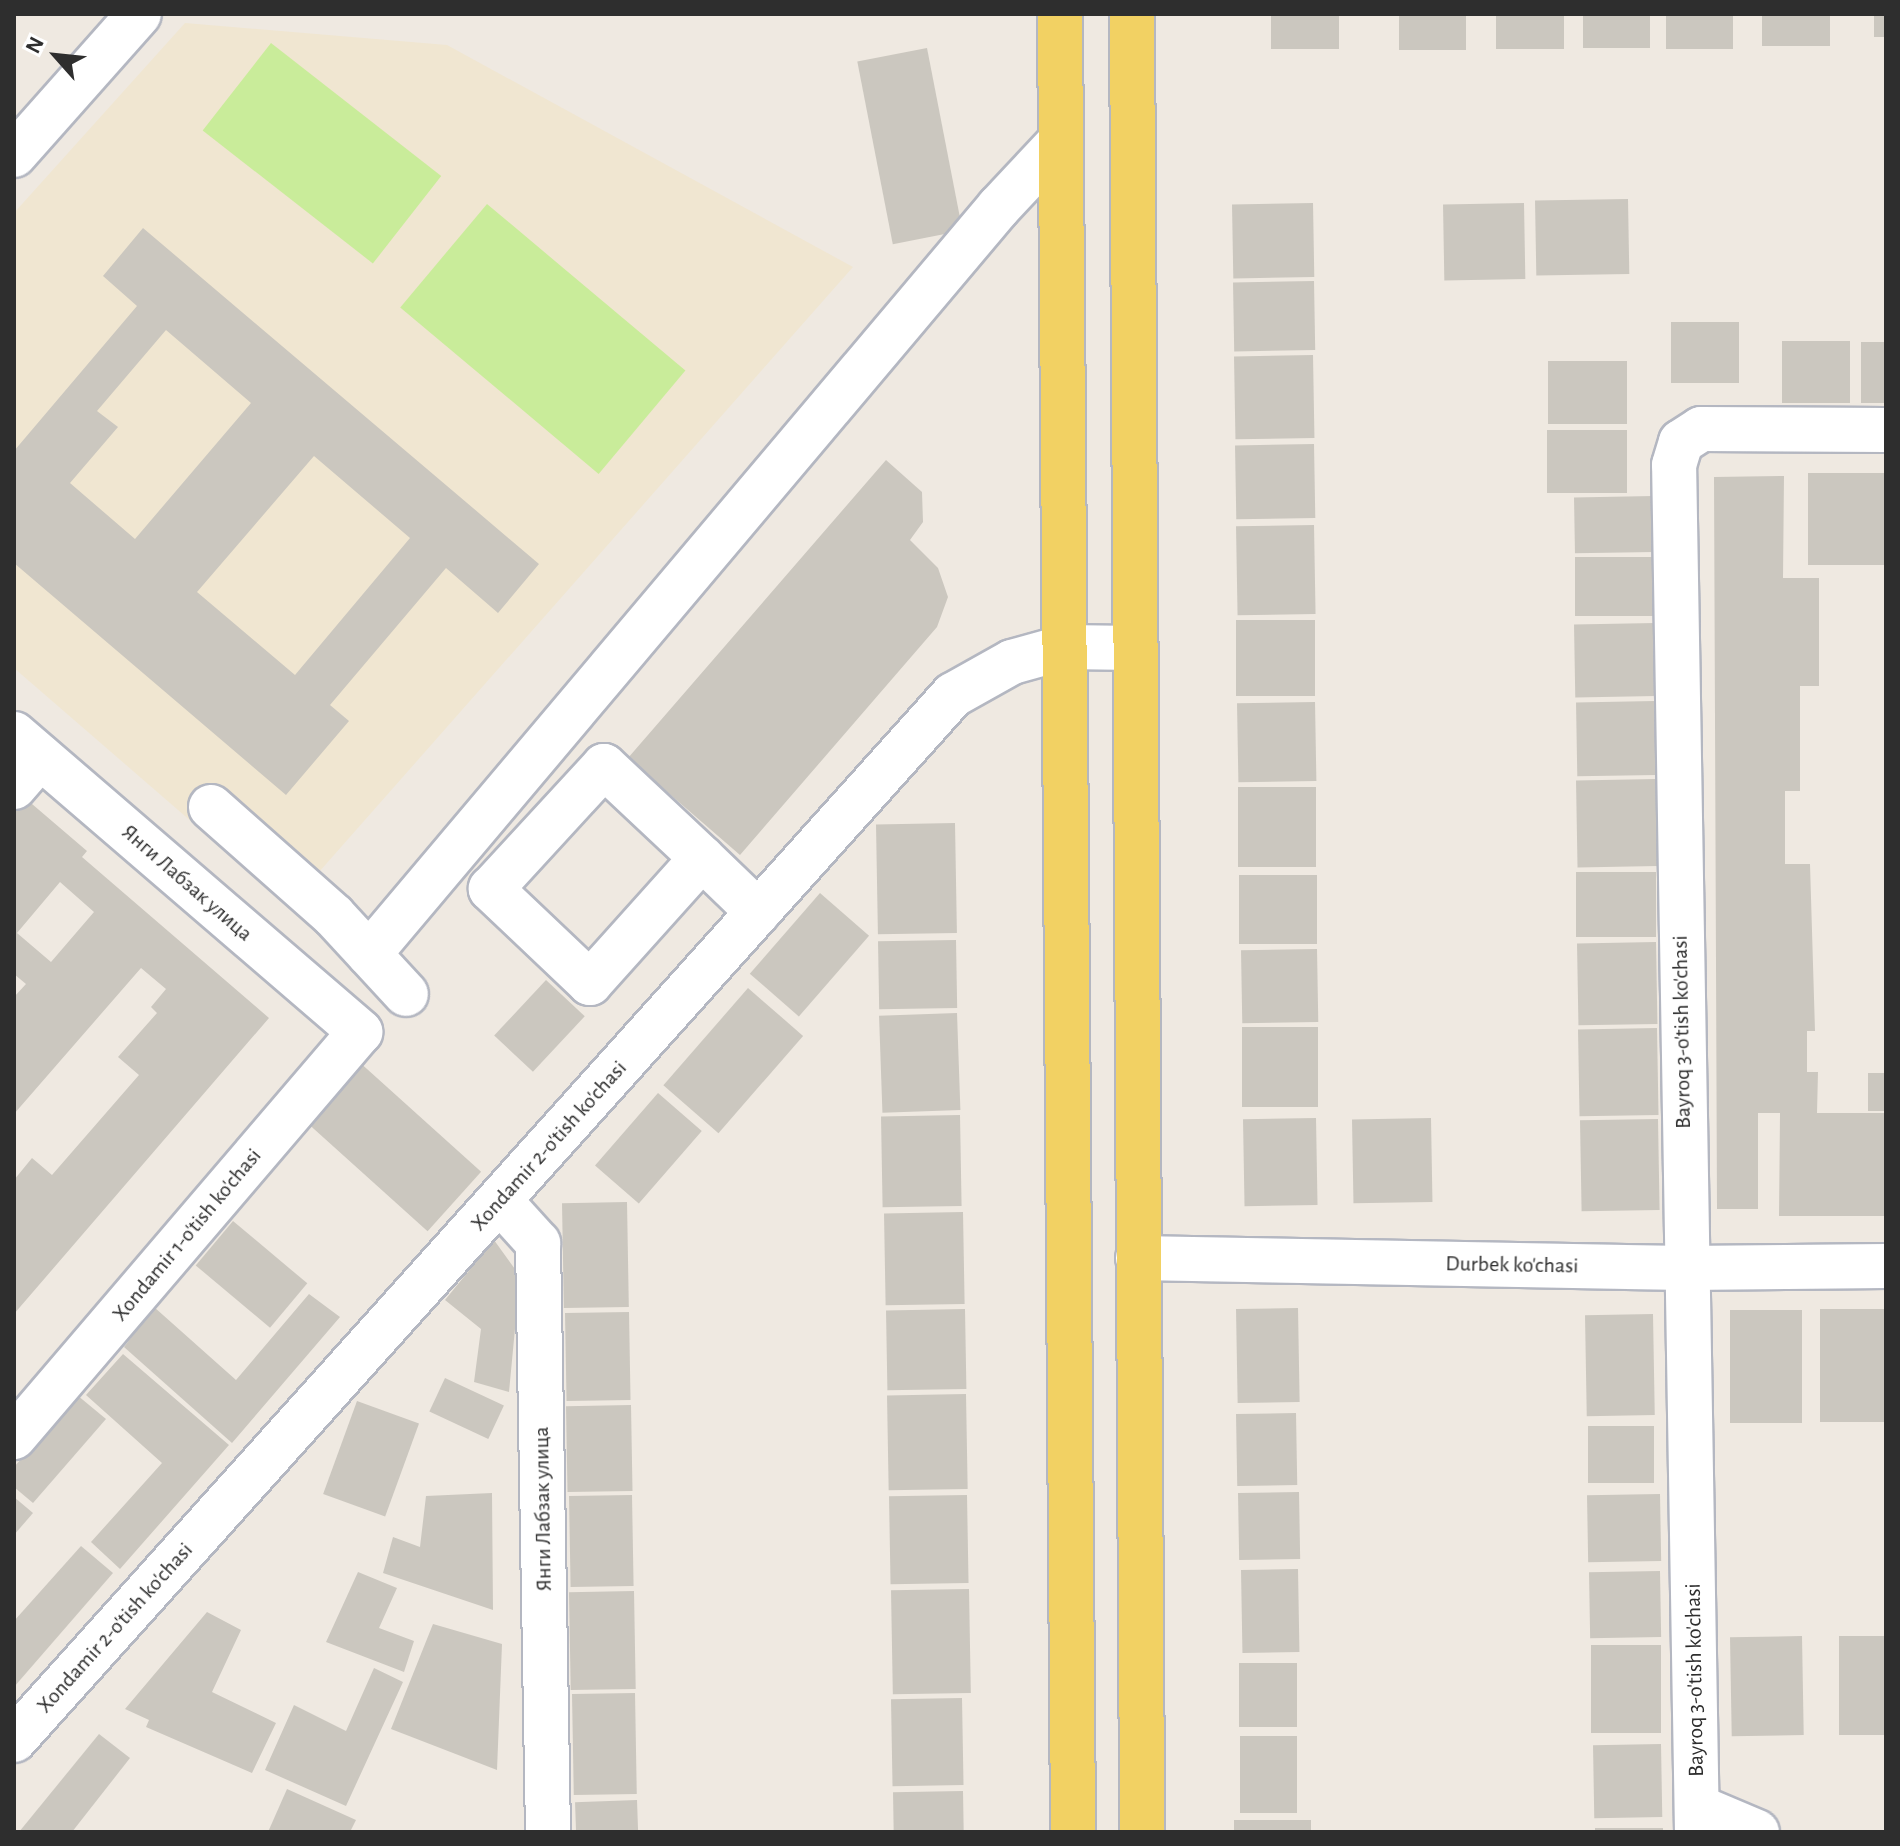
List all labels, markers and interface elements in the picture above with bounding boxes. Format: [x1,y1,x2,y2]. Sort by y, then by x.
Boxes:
north arrow [16,16,96,96]
text: N [21,33,48,57]
street label: Янги Лабзак улица [116,819,258,947]
street label: Bayroq 3-o'tish ko'chasi [1667,935,1697,1129]
street label: Xondamir 2-o'tish ko'chasi [465,1055,633,1237]
street label: Xondamir 1-o'tish ko'chasi [107,1143,267,1327]
street label: Durbek ko'chasi [1445,1251,1579,1279]
street label: Янги Лабзак улица [528,1426,558,1592]
street label: Xondamir 2-o'tish ko'chasi [31,1537,199,1719]
street label: Bayroq 3-o'tish ko'chasi [1680,1583,1710,1777]

